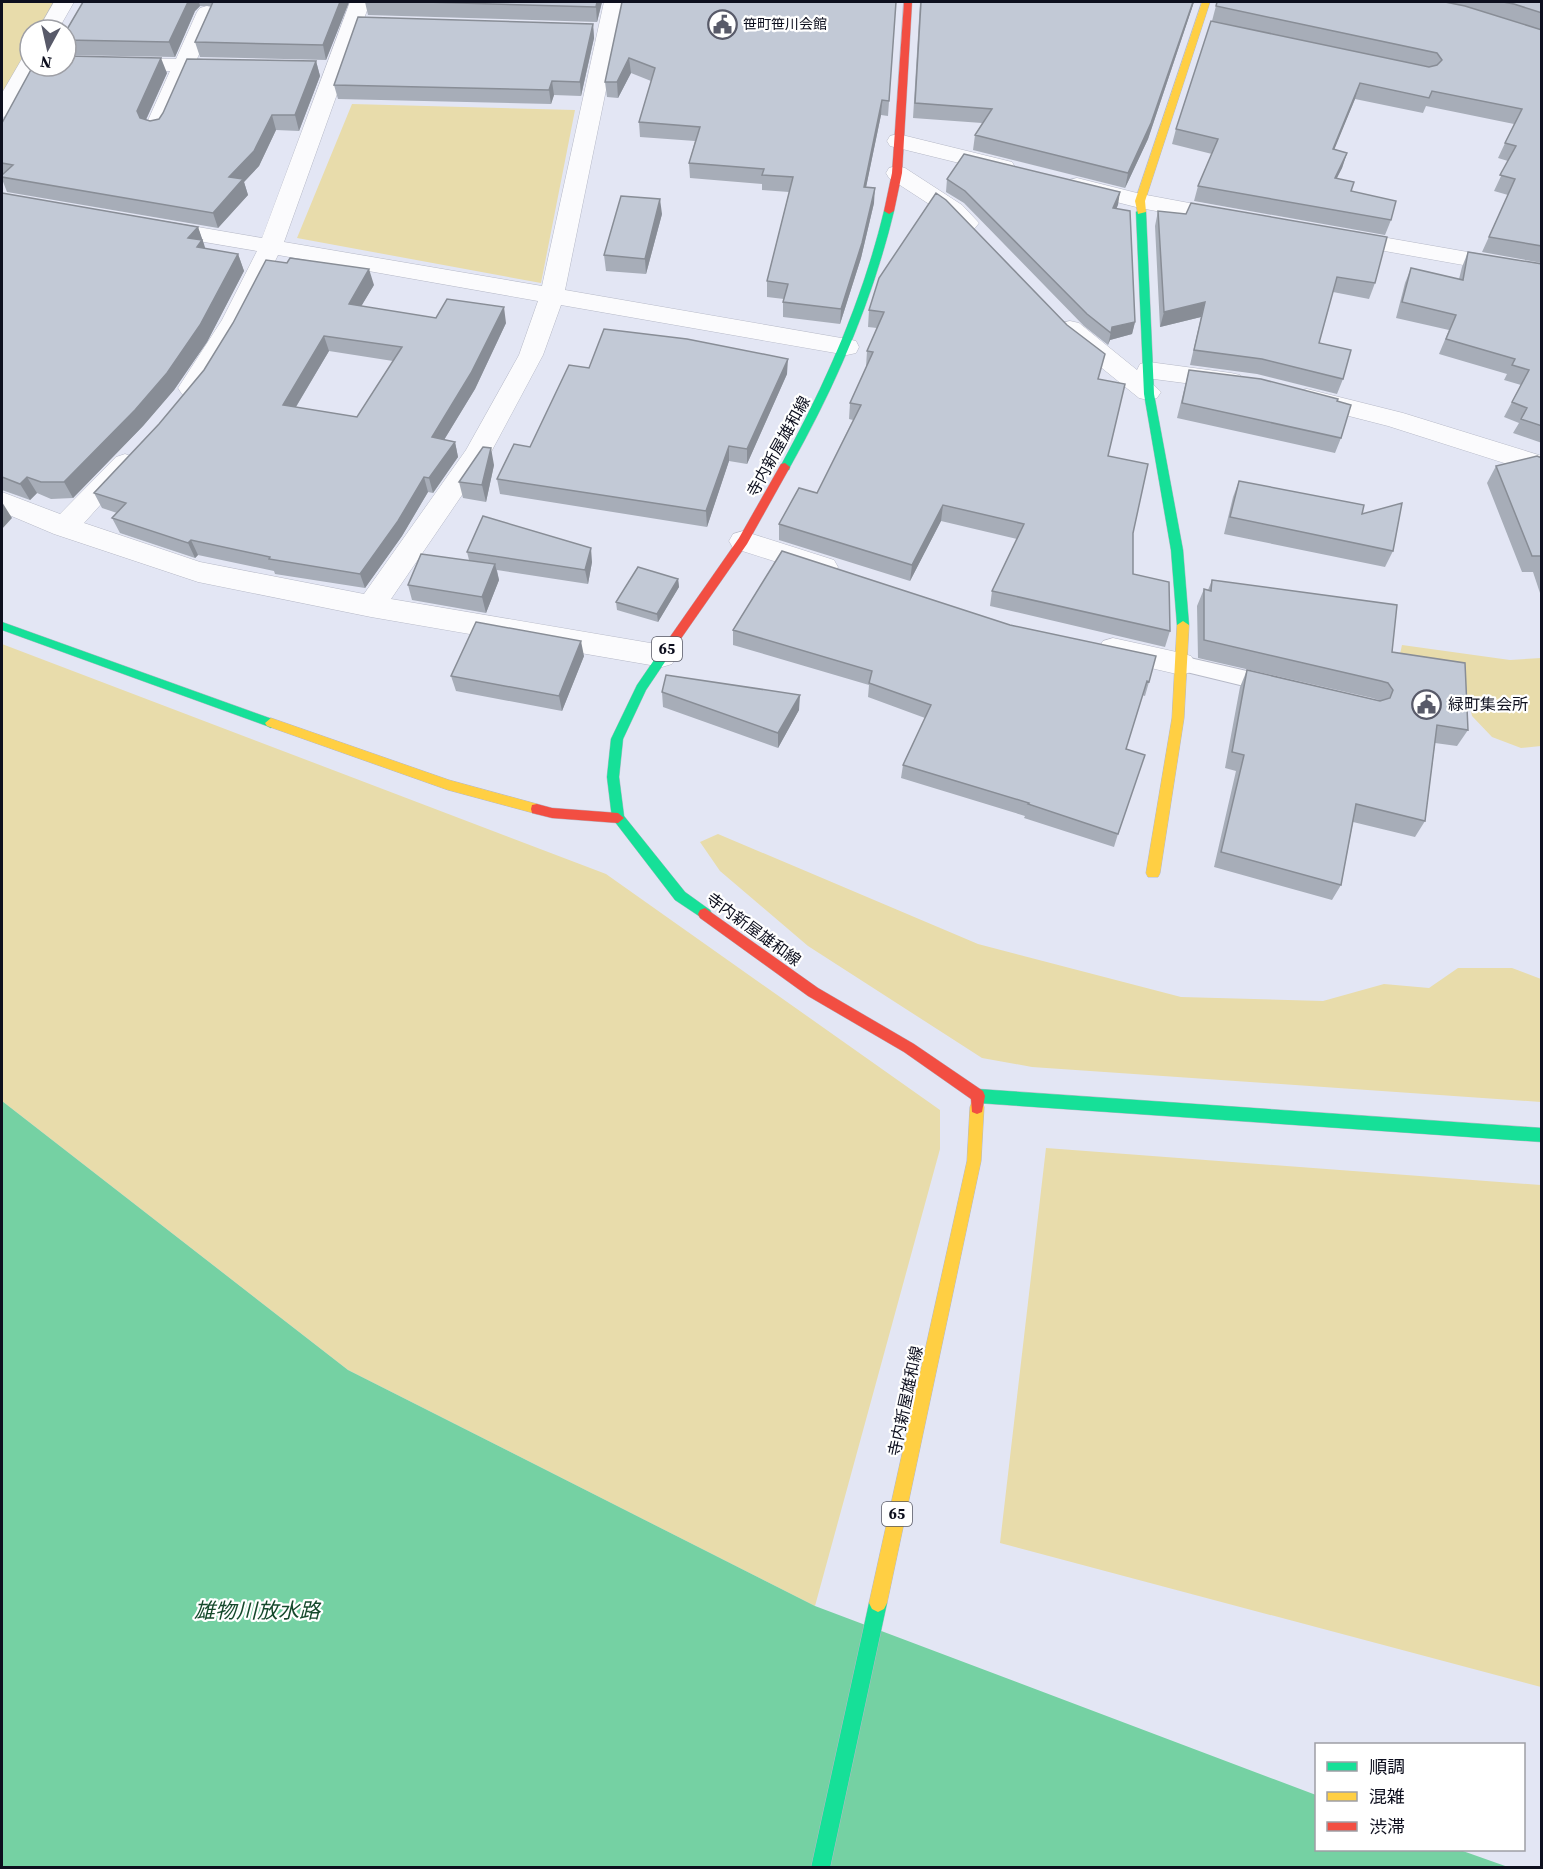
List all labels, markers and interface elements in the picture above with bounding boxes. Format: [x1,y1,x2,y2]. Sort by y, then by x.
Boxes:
public building icon: 笹町笹川会館 [706,8,738,40]
place label: 笹町笹川会館 [743,14,827,34]
north arrow [18,18,78,78]
text: N [38,51,53,75]
street label: 寺内新屋雄和線 [741,392,815,500]
road number: 65 [652,637,682,661]
public building icon: 緑町集会所 [1411,688,1443,720]
place label: 緑町集会所 [1448,693,1528,715]
street label: 寺内新屋雄和線 [702,887,806,971]
street label: 寺内新屋雄和線 [883,1344,927,1458]
road number: 65 [882,1502,912,1526]
water label: 雄物川放水路 [194,1596,322,1625]
legend [1315,1743,1525,1851]
text: 順調 [1369,1754,1405,1779]
text: 混雑 [1369,1784,1405,1809]
text: 渋滞 [1369,1814,1405,1839]

